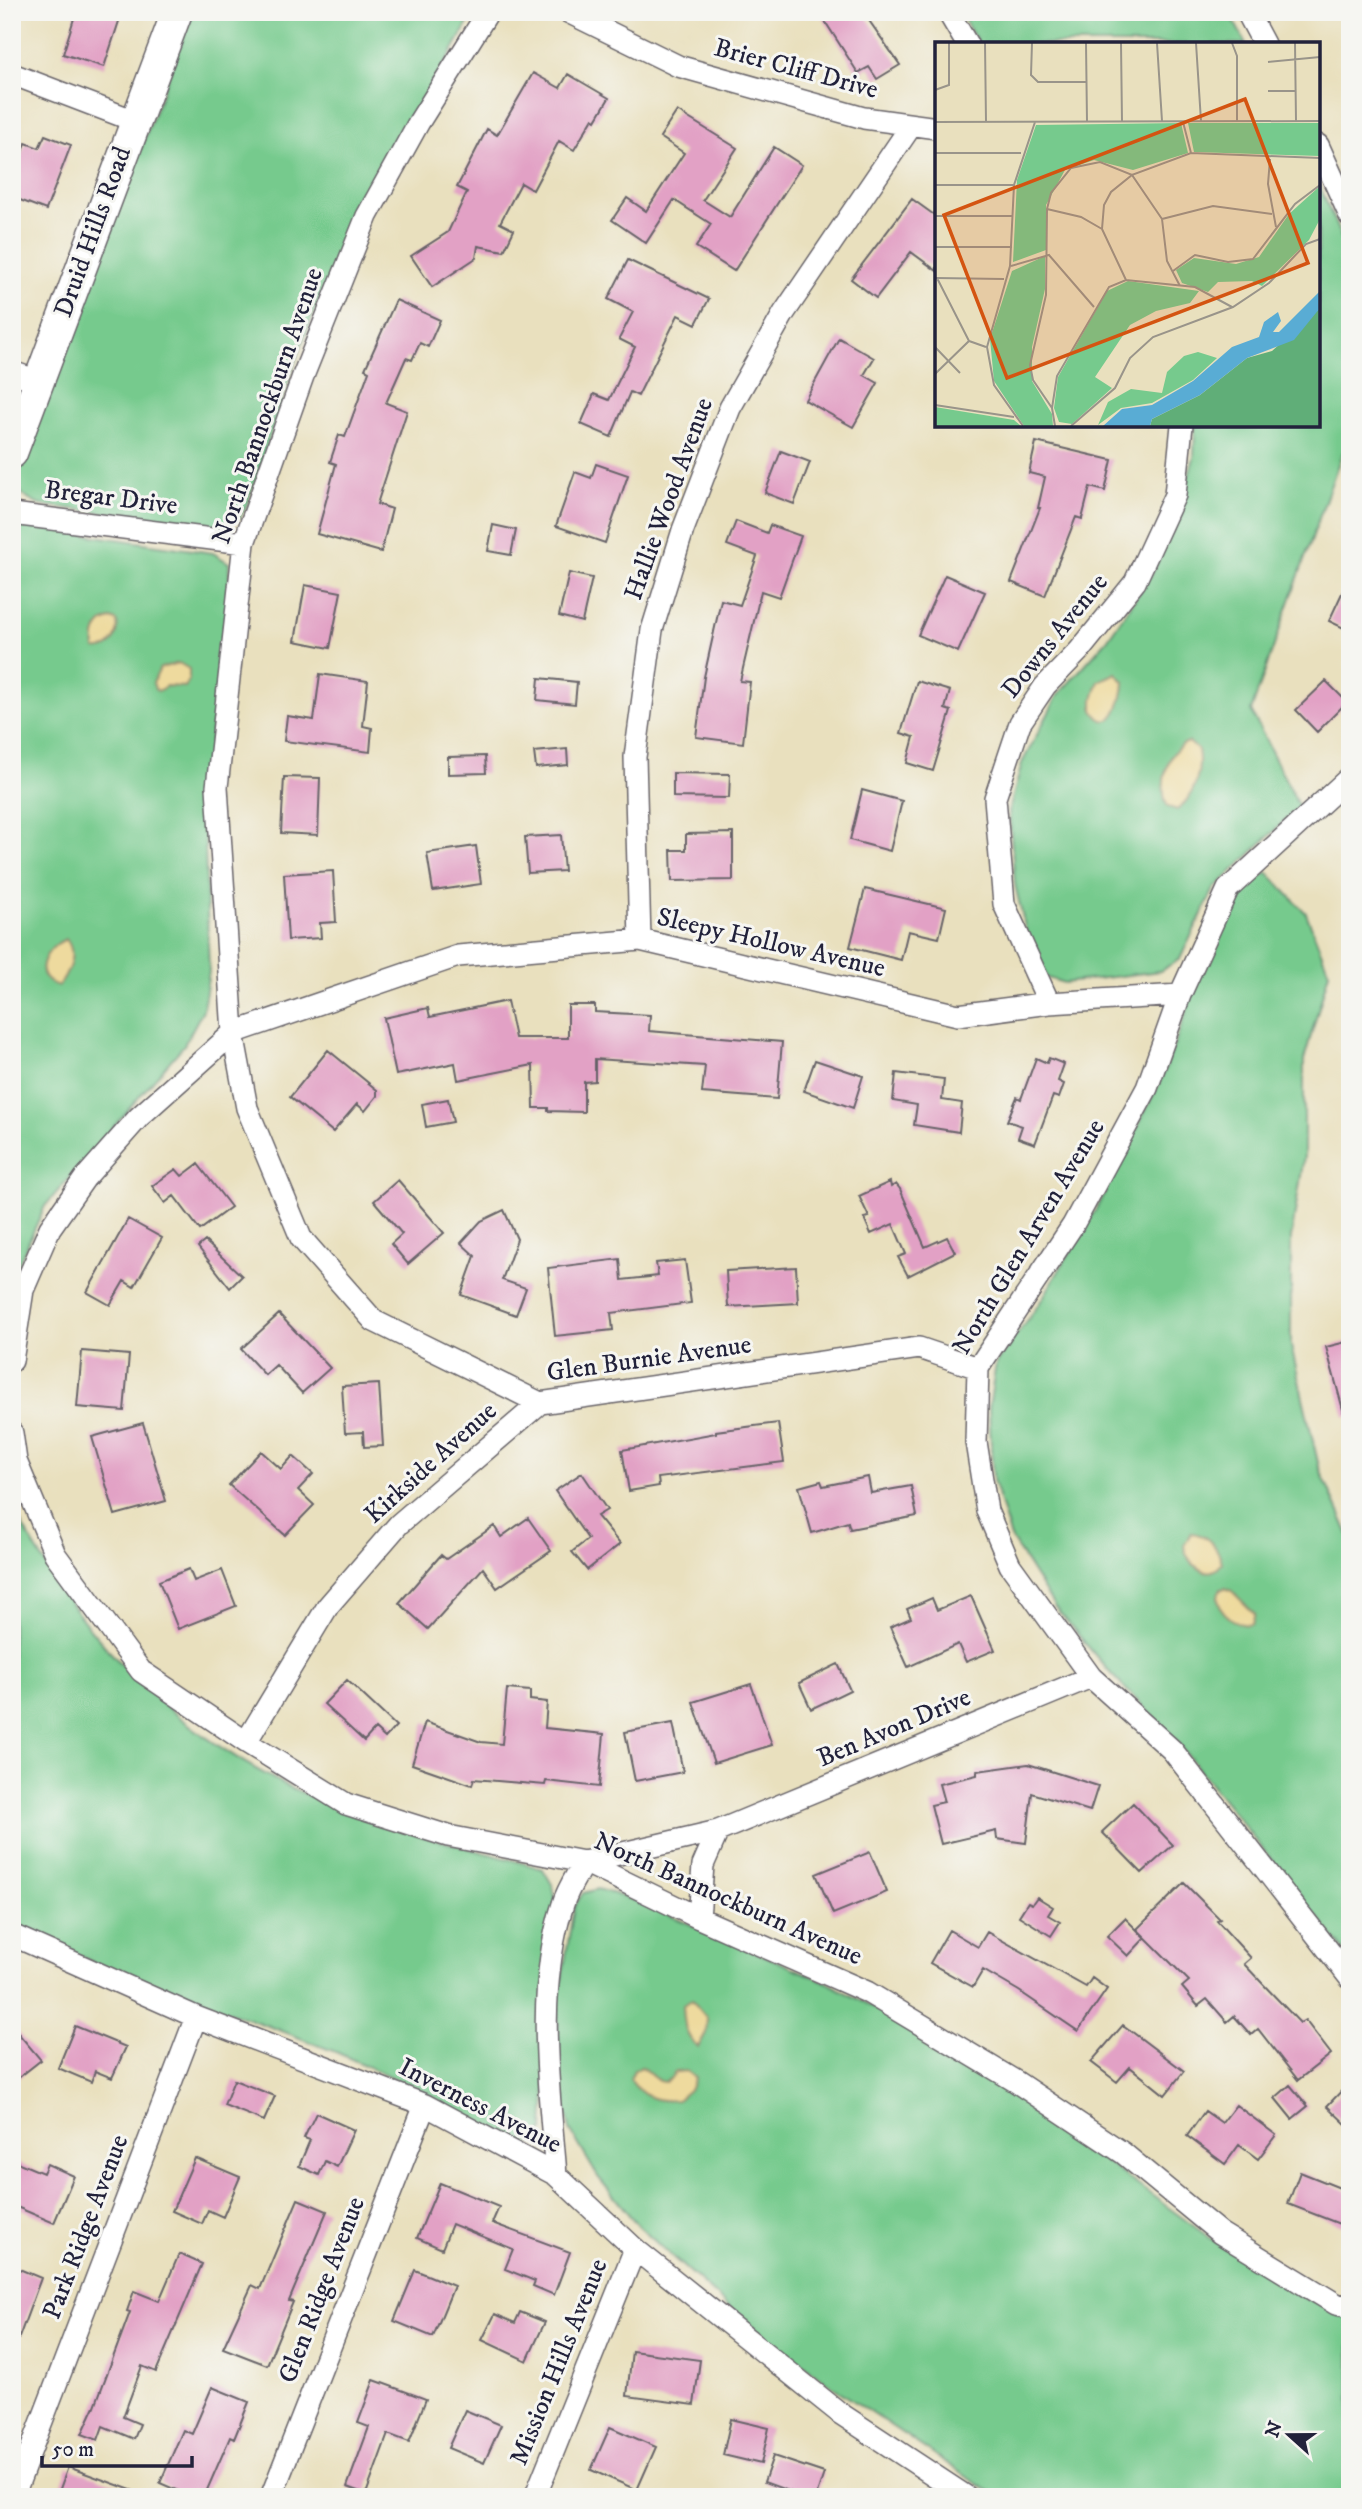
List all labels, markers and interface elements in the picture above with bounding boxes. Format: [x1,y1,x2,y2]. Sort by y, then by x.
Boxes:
street label: Brier Cliff Drive [710,31,882,107]
inset map [935,42,1320,427]
street label: Druid Hills Road [47,142,139,322]
street label: North Bannockburn Avenue [205,263,331,549]
street label: Hallie Wood Avenue [617,393,721,605]
street label: Bregar Drive [43,473,179,523]
street label: Downs Avenue [995,567,1115,705]
street label: Sleepy Hollow Avenue [654,901,888,985]
street label: North Glen Arven Avenue [946,1113,1112,1361]
street label: Glen Burnie Avenue [545,1328,753,1390]
street label: Kirkside Avenue [358,1395,504,1531]
street label: Ben Avon Drive [812,1681,976,1775]
street label: North Bannockburn Avenue [589,1825,867,1973]
street label: Inverness Avenue [393,2051,567,2161]
street label: Park Ridge Avenue [36,2130,136,2324]
street label: Glen Ridge Avenue [271,2192,373,2388]
street label: Mission Hills Avenue [503,2254,615,2470]
north arrow [1254,2400,1324,2470]
text: N [1261,2418,1288,2441]
scale bar [42,2425,192,2469]
text: 50 m [52,2437,94,2463]

